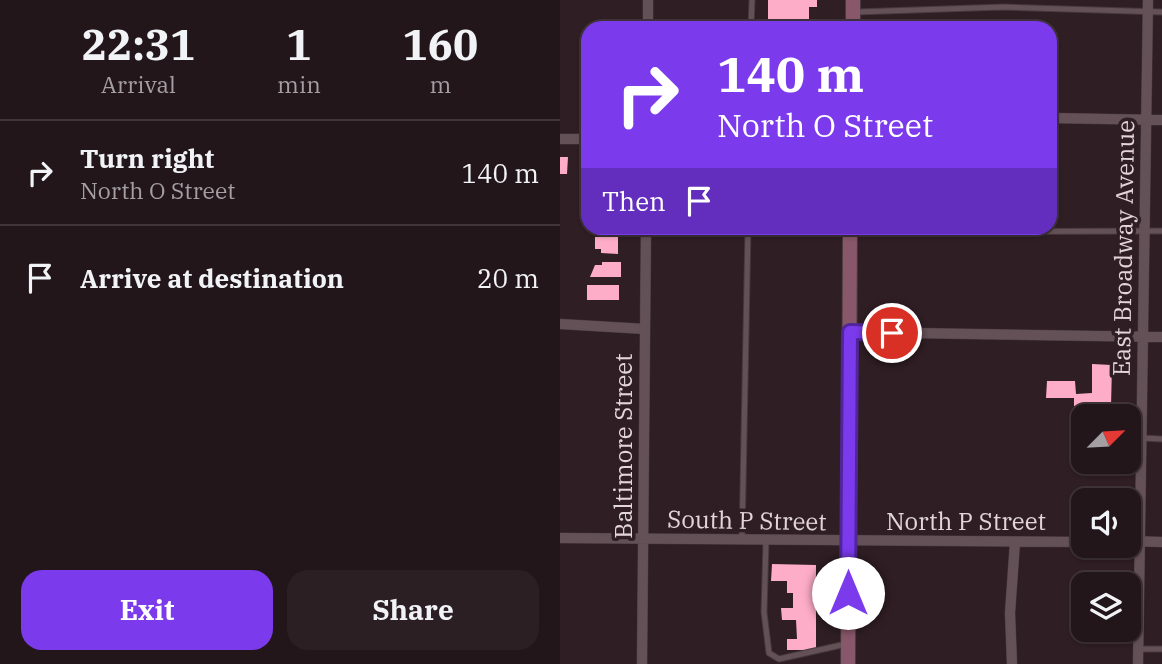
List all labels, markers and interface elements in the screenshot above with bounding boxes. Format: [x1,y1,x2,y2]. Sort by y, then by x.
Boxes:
text: 22:31 [82,17,195,72]
text: 1 [286,17,312,72]
text: 160 [403,17,478,72]
text: 140 m [717,42,864,105]
icon: right [602,49,693,140]
text: Arrival [101,69,176,99]
text: min [277,69,321,99]
text: m [429,69,451,99]
text: North O Street [717,104,933,146]
street label: East Broadway Avenue [1105,120,1141,376]
text: Turn right [80,141,214,175]
icon: right [21,154,59,192]
text: 140 m [461,156,539,190]
text: North O Street [80,175,235,205]
icon: arrive [680,182,718,220]
text: Then [602,184,666,218]
icon: arrive [21,259,59,297]
text: Arrive at destination [80,261,344,295]
text: 20 m [477,261,539,295]
pin [862,303,922,363]
icon: arrive [873,314,911,352]
street label: Baltimore Street [607,353,639,539]
north arrow [1071,404,1141,474]
map controls [1071,404,1141,642]
button: sound [1071,488,1141,558]
street label: South P Street [667,503,827,537]
street label: North P Street [886,505,1046,537]
position arrow [811,556,885,630]
button: Exit [21,570,273,650]
button: Share [287,570,539,650]
button: layers [1071,572,1141,642]

